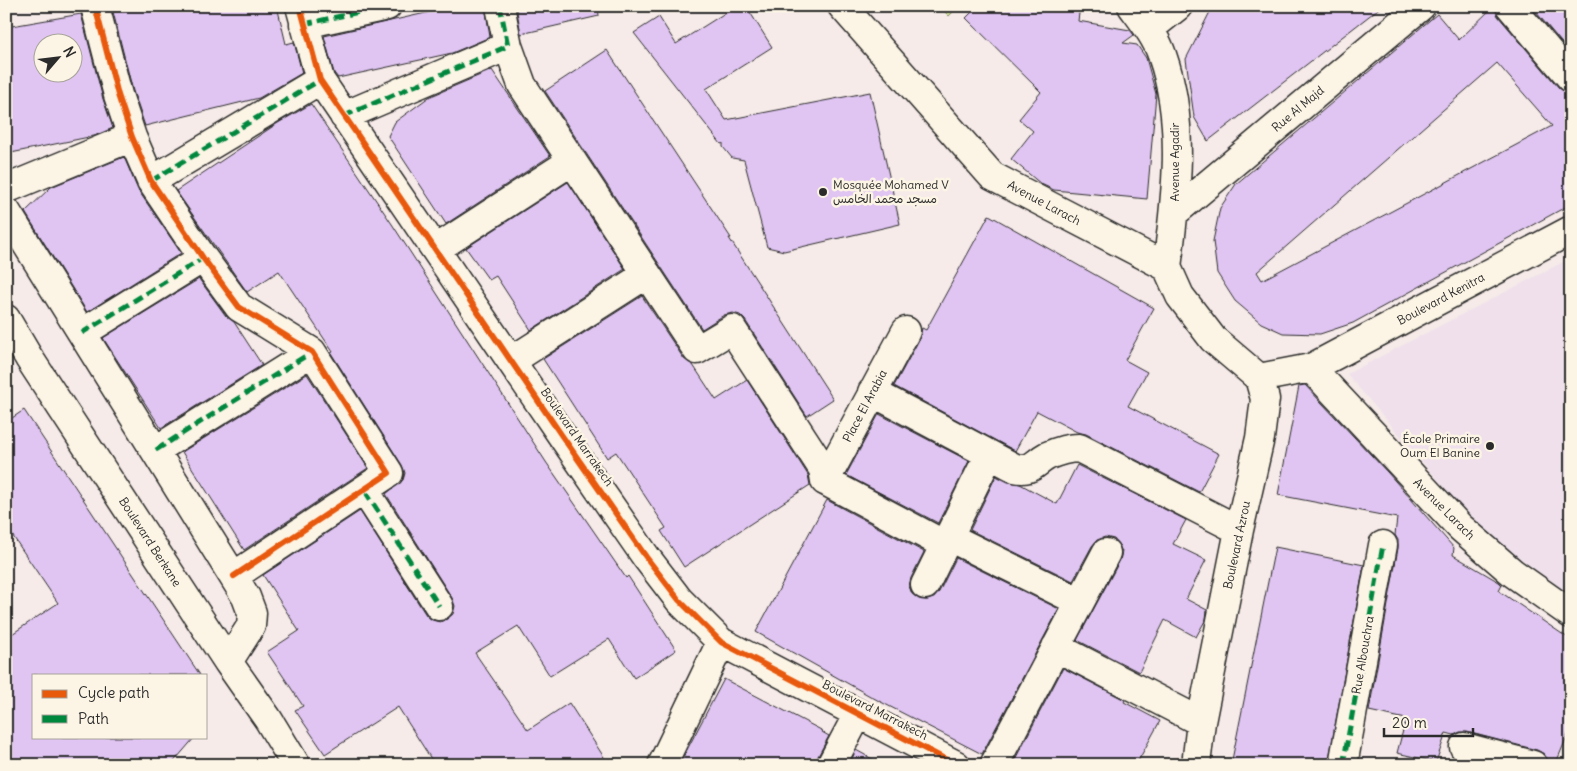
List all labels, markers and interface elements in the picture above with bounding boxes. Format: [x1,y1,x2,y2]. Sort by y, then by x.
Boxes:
north arrow [32,32,82,82]
text: N [59,43,80,60]
street label: Rue Al Majd [1269,83,1327,135]
street label: Avenue Agadir [1167,122,1182,201]
place label: Mosquée Mohamed V مسجد محمد الخامس [833,177,949,207]
street label: Avenue Larach [1005,177,1084,228]
marker: Mosquée Mohamed V مسجد محمد الخامس [817,186,829,198]
street label: Boulevard Kenitra [1394,269,1487,328]
street label: Place El Arabia [839,367,890,445]
street label: Boulevard Marrakech [538,385,617,489]
place label: École Primaire Oum El Banine [1400,431,1480,460]
marker: École Primaire Oum El Banine [1484,440,1496,452]
street label: Avenue Larach [1410,475,1478,543]
street label: Boulevard Berkane [116,494,185,589]
street label: Boulevard Azrou [1220,499,1253,590]
street label: Rue Albouchra [1348,614,1377,695]
legend [32,674,208,738]
street label: Boulevard Marrakech [820,676,931,743]
text: Cycle path [78,683,150,702]
scale bar [1384,706,1473,738]
text: Path [78,709,109,728]
text: 20 m [1392,713,1427,732]

